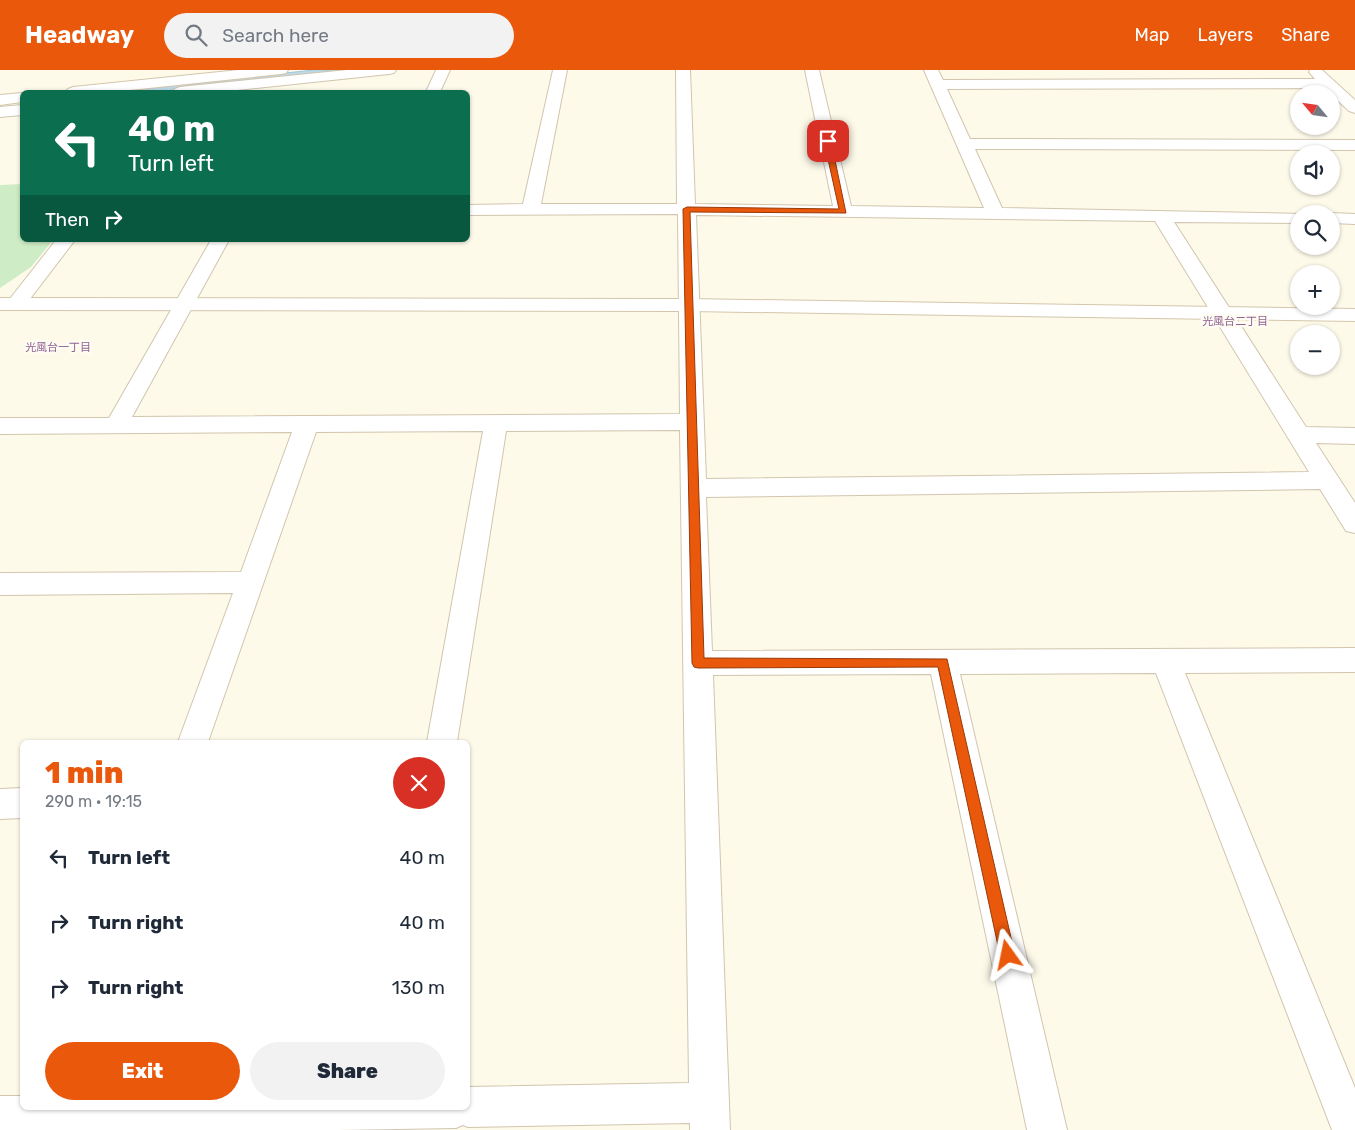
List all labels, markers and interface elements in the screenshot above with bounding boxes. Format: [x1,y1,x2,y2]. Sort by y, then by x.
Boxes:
search box [164,13,514,58]
text: Headway [25,21,134,49]
icon: search [182,21,210,49]
text: Search here [222,24,329,47]
text: Map [1135,24,1170,46]
text: Layers [1198,24,1253,46]
text: Share [1281,24,1330,46]
north arrow [1290,85,1340,135]
map controls [1290,85,1340,375]
text: 40 m [128,108,215,150]
icon: left [45,110,110,175]
pin [807,120,849,162]
icon: arrive [814,127,842,155]
button: sound [1290,145,1340,195]
text: Turn left [128,150,214,177]
icon: right [99,205,127,233]
button: search [1290,205,1340,255]
text: Then [45,208,89,231]
button: + [1290,265,1340,315]
district label: 光風台二丁目 [1202,315,1268,328]
button: − [1290,325,1340,375]
district label: 光風台一丁目 [25,341,91,354]
text: 1 min [45,755,123,791]
button: close [393,757,445,809]
text: 290 m · 19:15 [45,792,142,811]
icon: left [45,844,73,872]
text: Turn left [88,846,170,869]
text: 40 m [400,846,445,869]
icon: right [45,909,73,937]
text: Turn right [88,911,183,934]
text: 40 m [400,911,445,934]
position arrow [981,928,1033,980]
icon: right [45,974,73,1002]
text: Turn right [88,976,183,999]
text: 130 m [392,976,445,999]
button: Exit [45,1042,240,1100]
button: Share [250,1042,445,1100]

